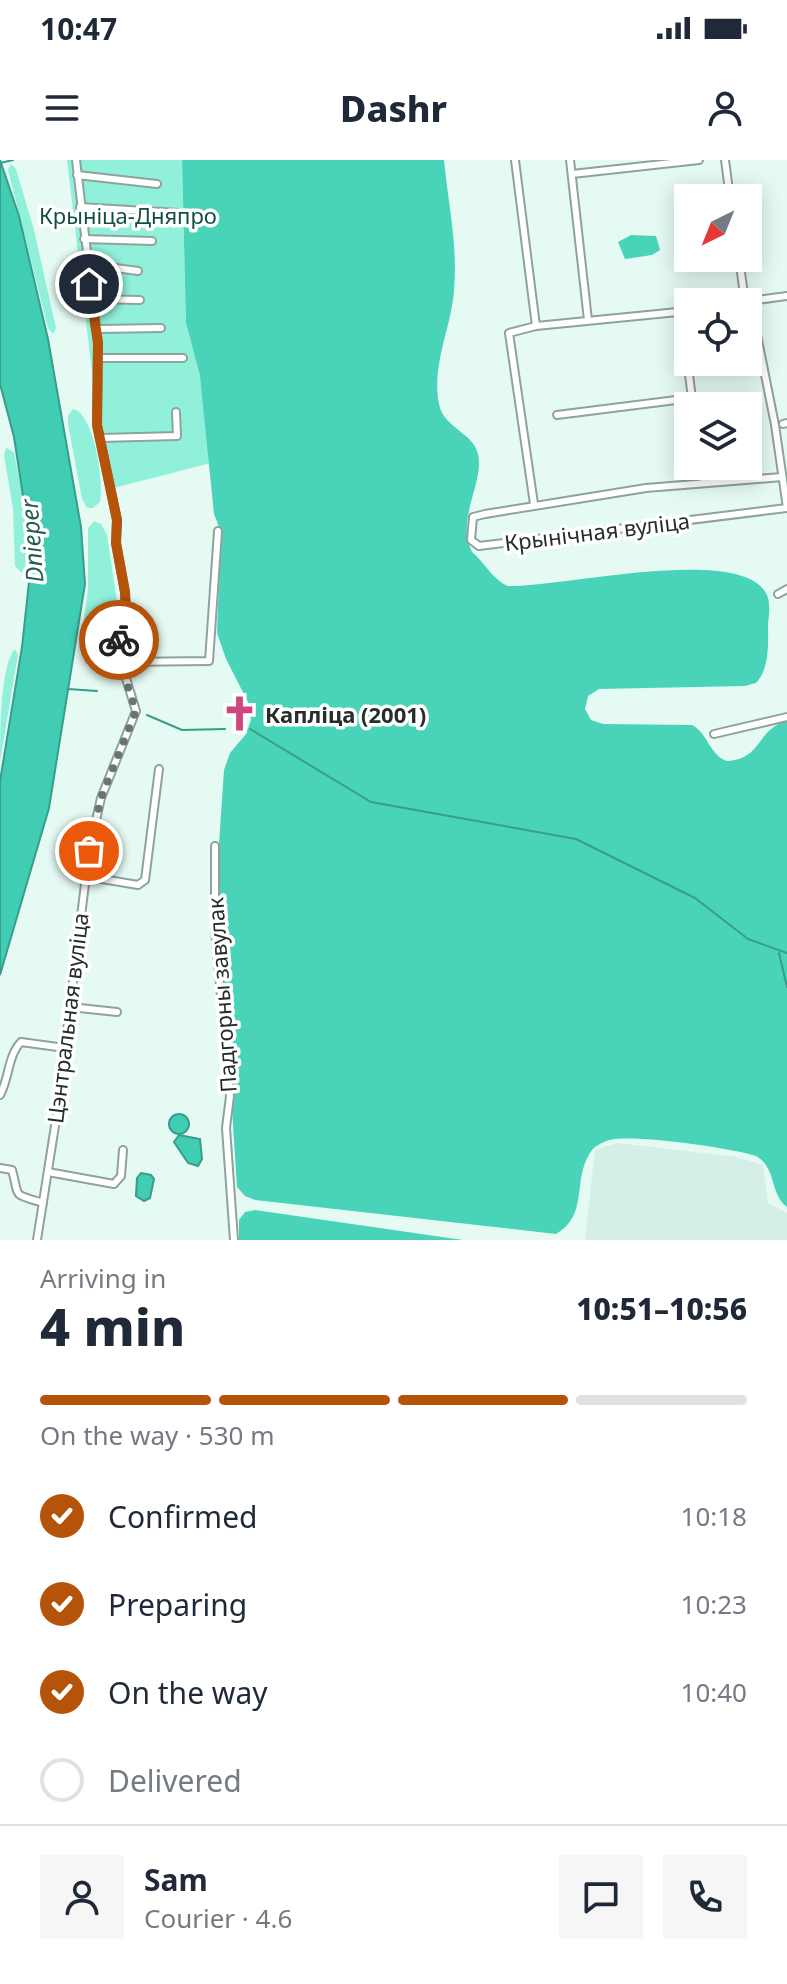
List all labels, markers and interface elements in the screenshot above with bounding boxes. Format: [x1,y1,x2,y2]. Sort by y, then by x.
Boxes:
text: 10:47 [40,8,117,49]
text: Dashr [340,84,447,133]
icon: menu [40,86,84,130]
icon: person [703,86,747,130]
north arrow [674,184,762,272]
map controls [674,184,762,480]
park label: Крыніца-Дняпро [39,200,217,230]
pin [55,250,123,318]
icon: home [67,262,111,306]
button: locate [674,288,762,376]
button: layers [674,392,762,480]
water label: Dnieper [12,497,50,584]
street label: Крынічная вуліца [503,505,691,557]
courier [79,600,159,680]
icon: bike [97,618,141,662]
church icon: Капліца (2001) [220,695,258,733]
place label: Капліца (2001) [265,699,426,729]
pin [55,817,123,885]
icon: bag [67,829,111,873]
street label: Падгорны завулак [199,896,243,1094]
street label: Цэнтральная вуліца [39,911,95,1125]
text: Arriving in [40,1260,166,1296]
text: 10:51–10:56 [576,1288,747,1329]
text: 4 min [40,1290,185,1361]
text: On the way · 530 m [40,1417,274,1453]
icon: check [40,1494,84,1538]
text: Confirmed [108,1496,258,1537]
text: 10:18 [681,1498,747,1534]
icon: check [40,1582,84,1626]
text: Preparing [108,1584,247,1625]
text: 10:23 [681,1586,747,1622]
icon: check [40,1670,84,1714]
text: On the way [108,1672,268,1713]
text: 10:40 [681,1674,747,1710]
text: Delivered [108,1760,242,1801]
button: person [40,1855,124,1939]
button: chat [559,1855,643,1939]
button: phone [663,1855,747,1939]
text: Sam [144,1859,208,1900]
text: Courier · 4.6 [144,1900,292,1936]

